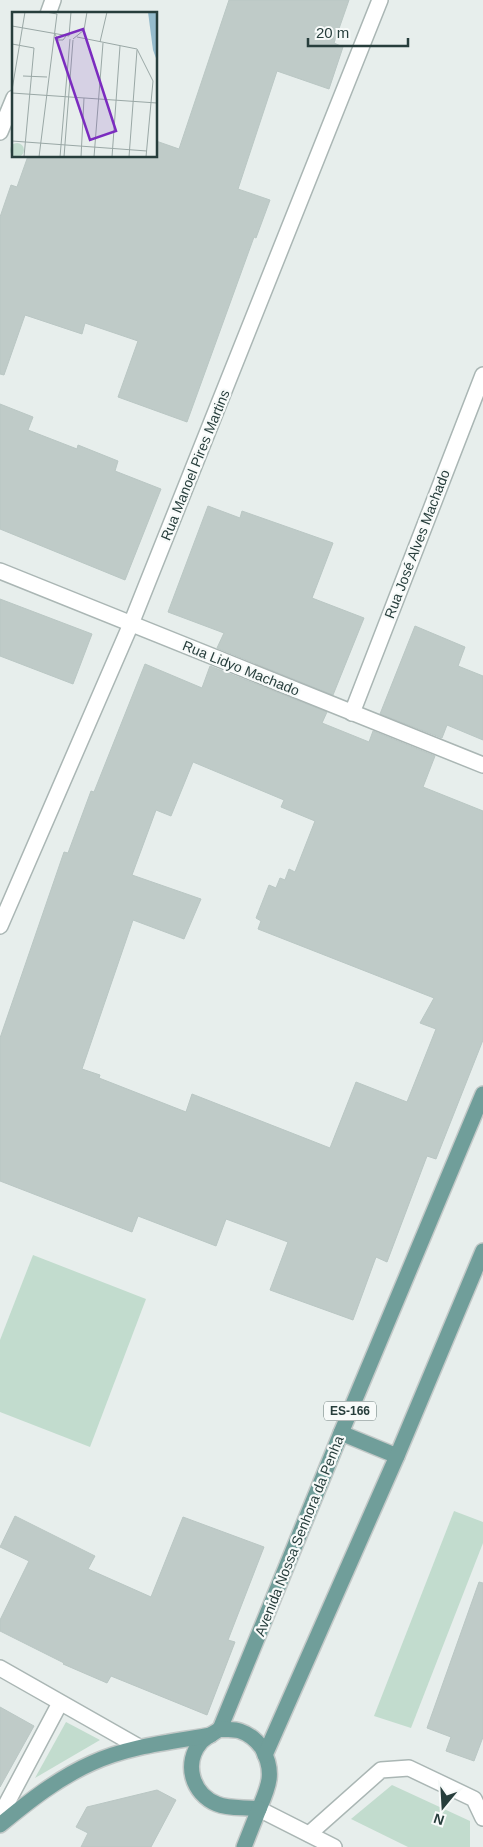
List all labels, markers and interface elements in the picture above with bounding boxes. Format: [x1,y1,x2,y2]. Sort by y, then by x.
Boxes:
inset map [12,12,158,158]
scale bar [308,15,408,47]
text: 20 m [316,24,349,41]
street label: Rua Manoel Pires Martins [157,387,233,543]
street label: Rua José Alves Machado [381,467,453,621]
street label: Rua Lidyo Machado [180,637,302,699]
road number: ES-166 [324,1402,376,1420]
street label: Avenida Nossa Senhora da Penha [251,1433,347,1638]
north arrow [418,1782,468,1832]
text: N [432,1810,446,1829]

